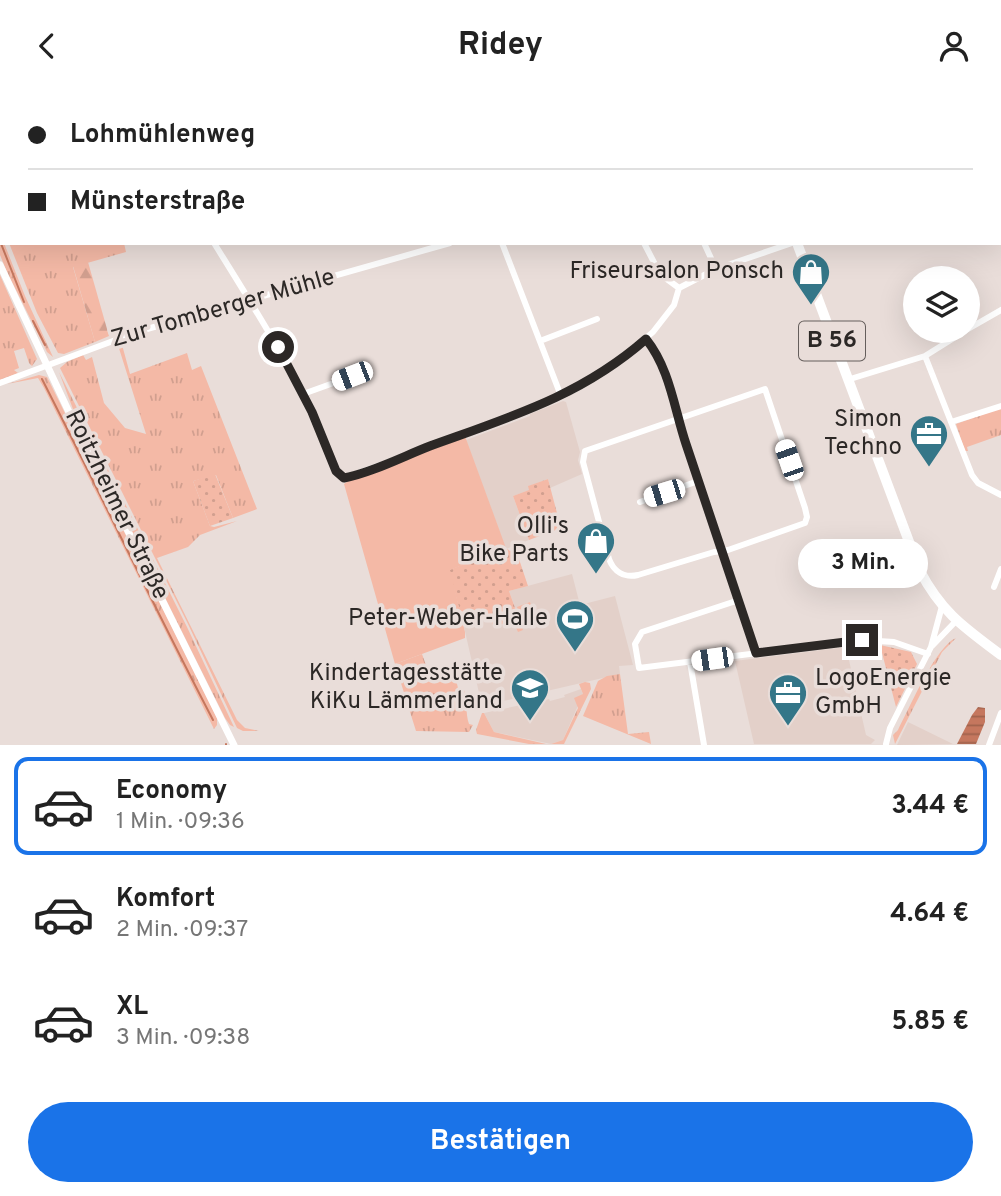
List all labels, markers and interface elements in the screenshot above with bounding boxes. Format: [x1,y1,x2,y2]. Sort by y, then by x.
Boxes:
text: Ridey [458,26,543,66]
icon: back [28,27,66,65]
icon: person [935,27,973,65]
text: Lohmühlenweg [70,119,255,152]
text: Münsterstraße [70,186,245,219]
shop icon: Friseursalon Ponsch [790,251,832,306]
place label: Friseursalon Ponsch [569,257,784,287]
street label: Zur Tomberger Mühle [108,263,338,355]
map controls [903,266,980,343]
button: layers [903,266,980,343]
road number: B 56 [799,321,865,361]
route start [262,331,294,363]
car [329,359,376,393]
street label: Roitzheimer Straße [57,405,175,605]
place label: Simon Techno [824,405,902,463]
office icon: Simon Techno [908,413,950,468]
car [773,437,806,483]
car [641,477,688,509]
place label: Olli's Bike Parts [459,512,569,570]
shop icon: Olli's Bike Parts [575,520,617,575]
callout: 3 Min. [797,539,927,587]
text: 3 Min. [831,549,895,578]
sports icon: Peter-Weber-Halle [554,598,596,653]
place label: Peter-Weber-Halle [348,604,548,634]
route end [846,624,878,656]
car [690,646,735,672]
place label: Kindertagesstätte KiKu Lämmerland [309,659,503,717]
place label: LogoEnergie GmbH [815,664,952,722]
school or university icon: Kindertagesstätte KiKu Lämmerland [509,667,551,722]
office icon: LogoEnergie GmbH [767,672,809,727]
icon: car [32,775,95,838]
text: Economy [116,775,227,808]
text: 3.44 € [891,790,969,823]
text: 1 Min. · 09:36 [116,808,245,837]
icon: car [32,883,95,946]
text: Komfort [116,883,215,916]
text: 4.64 € [890,898,969,931]
text: 2 Min. · 09:37 [116,916,248,945]
icon: car [32,991,95,1054]
text: XL [116,991,148,1024]
text: 5.85 € [892,1006,969,1039]
text: 3 Min. · 09:38 [116,1024,250,1053]
button: Bestätigen [28,1102,973,1182]

